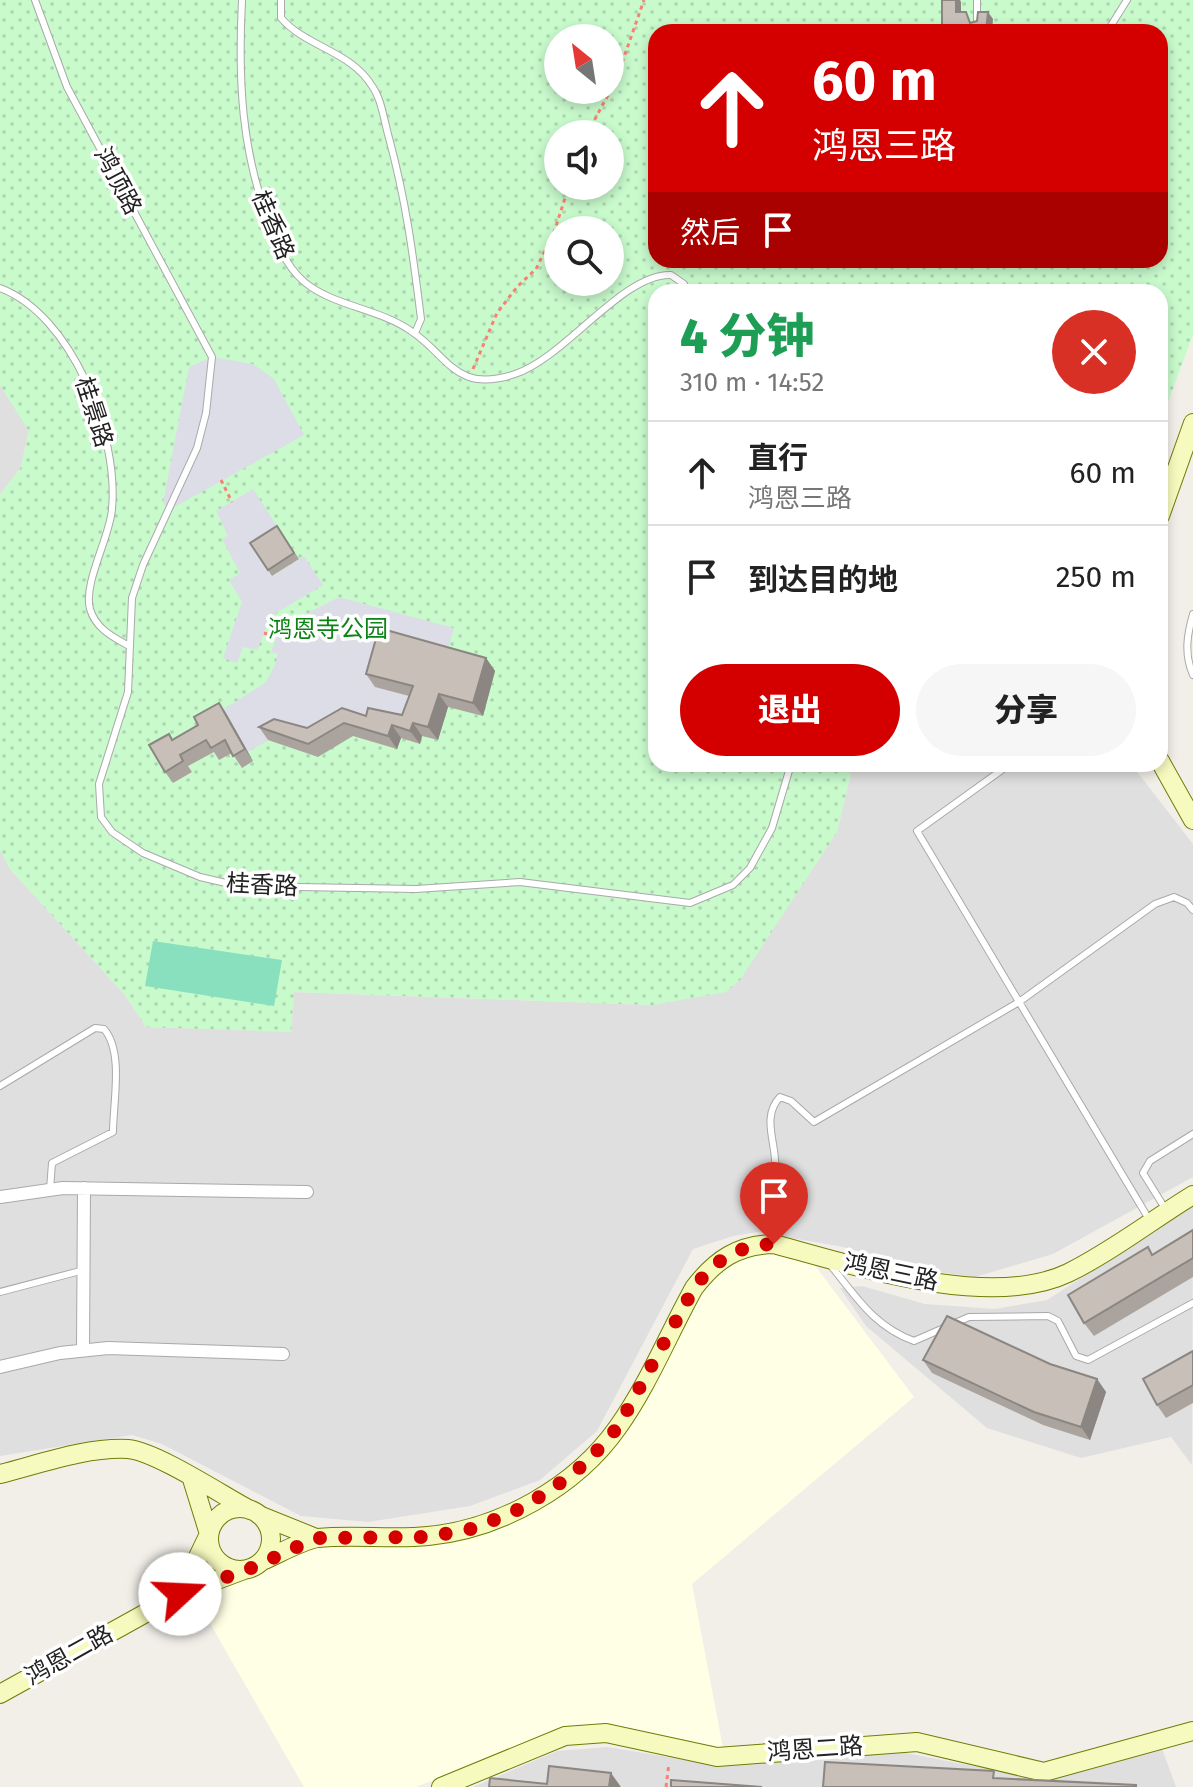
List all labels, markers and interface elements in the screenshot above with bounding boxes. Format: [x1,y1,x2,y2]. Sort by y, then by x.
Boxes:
north arrow [544,24,624,104]
map controls [544,24,624,296]
text: 60 m [812,48,937,115]
icon: ahead [680,56,784,160]
button: sound [544,120,624,200]
text: 鸿恩三路 [812,124,956,168]
street label: 鸿顶路 [89,143,147,219]
street label: 桂香路 [246,186,300,264]
icon: arrive [756,208,800,252]
text: 然后 [680,215,740,251]
button: search [544,216,624,296]
text: 4 分钟 [680,308,815,366]
button: close [1052,310,1136,394]
text: 310 m · 14:52 [680,367,824,398]
street label: 桂景路 [70,373,118,451]
text: 直行 [748,440,808,476]
icon: ahead [680,451,724,495]
text: 60 m [1070,455,1136,491]
text: 鸿恩三路 [748,483,852,514]
icon: arrive [680,555,724,599]
text: 250 m [1056,559,1136,595]
text: 到达目的地 [748,562,898,598]
park label: 鸿恩寺公园 [268,615,388,643]
button: 退出 [680,664,900,756]
button: 分享 [916,664,1136,756]
street label: 桂香路 [225,869,299,901]
pin [740,1162,808,1244]
icon: arrive [752,1174,796,1218]
street label: 鸿恩三路 [841,1248,941,1296]
position arrow [138,1552,222,1636]
street label: 鸿恩二路 [20,1619,118,1691]
street label: 鸿恩二路 [766,1732,864,1766]

